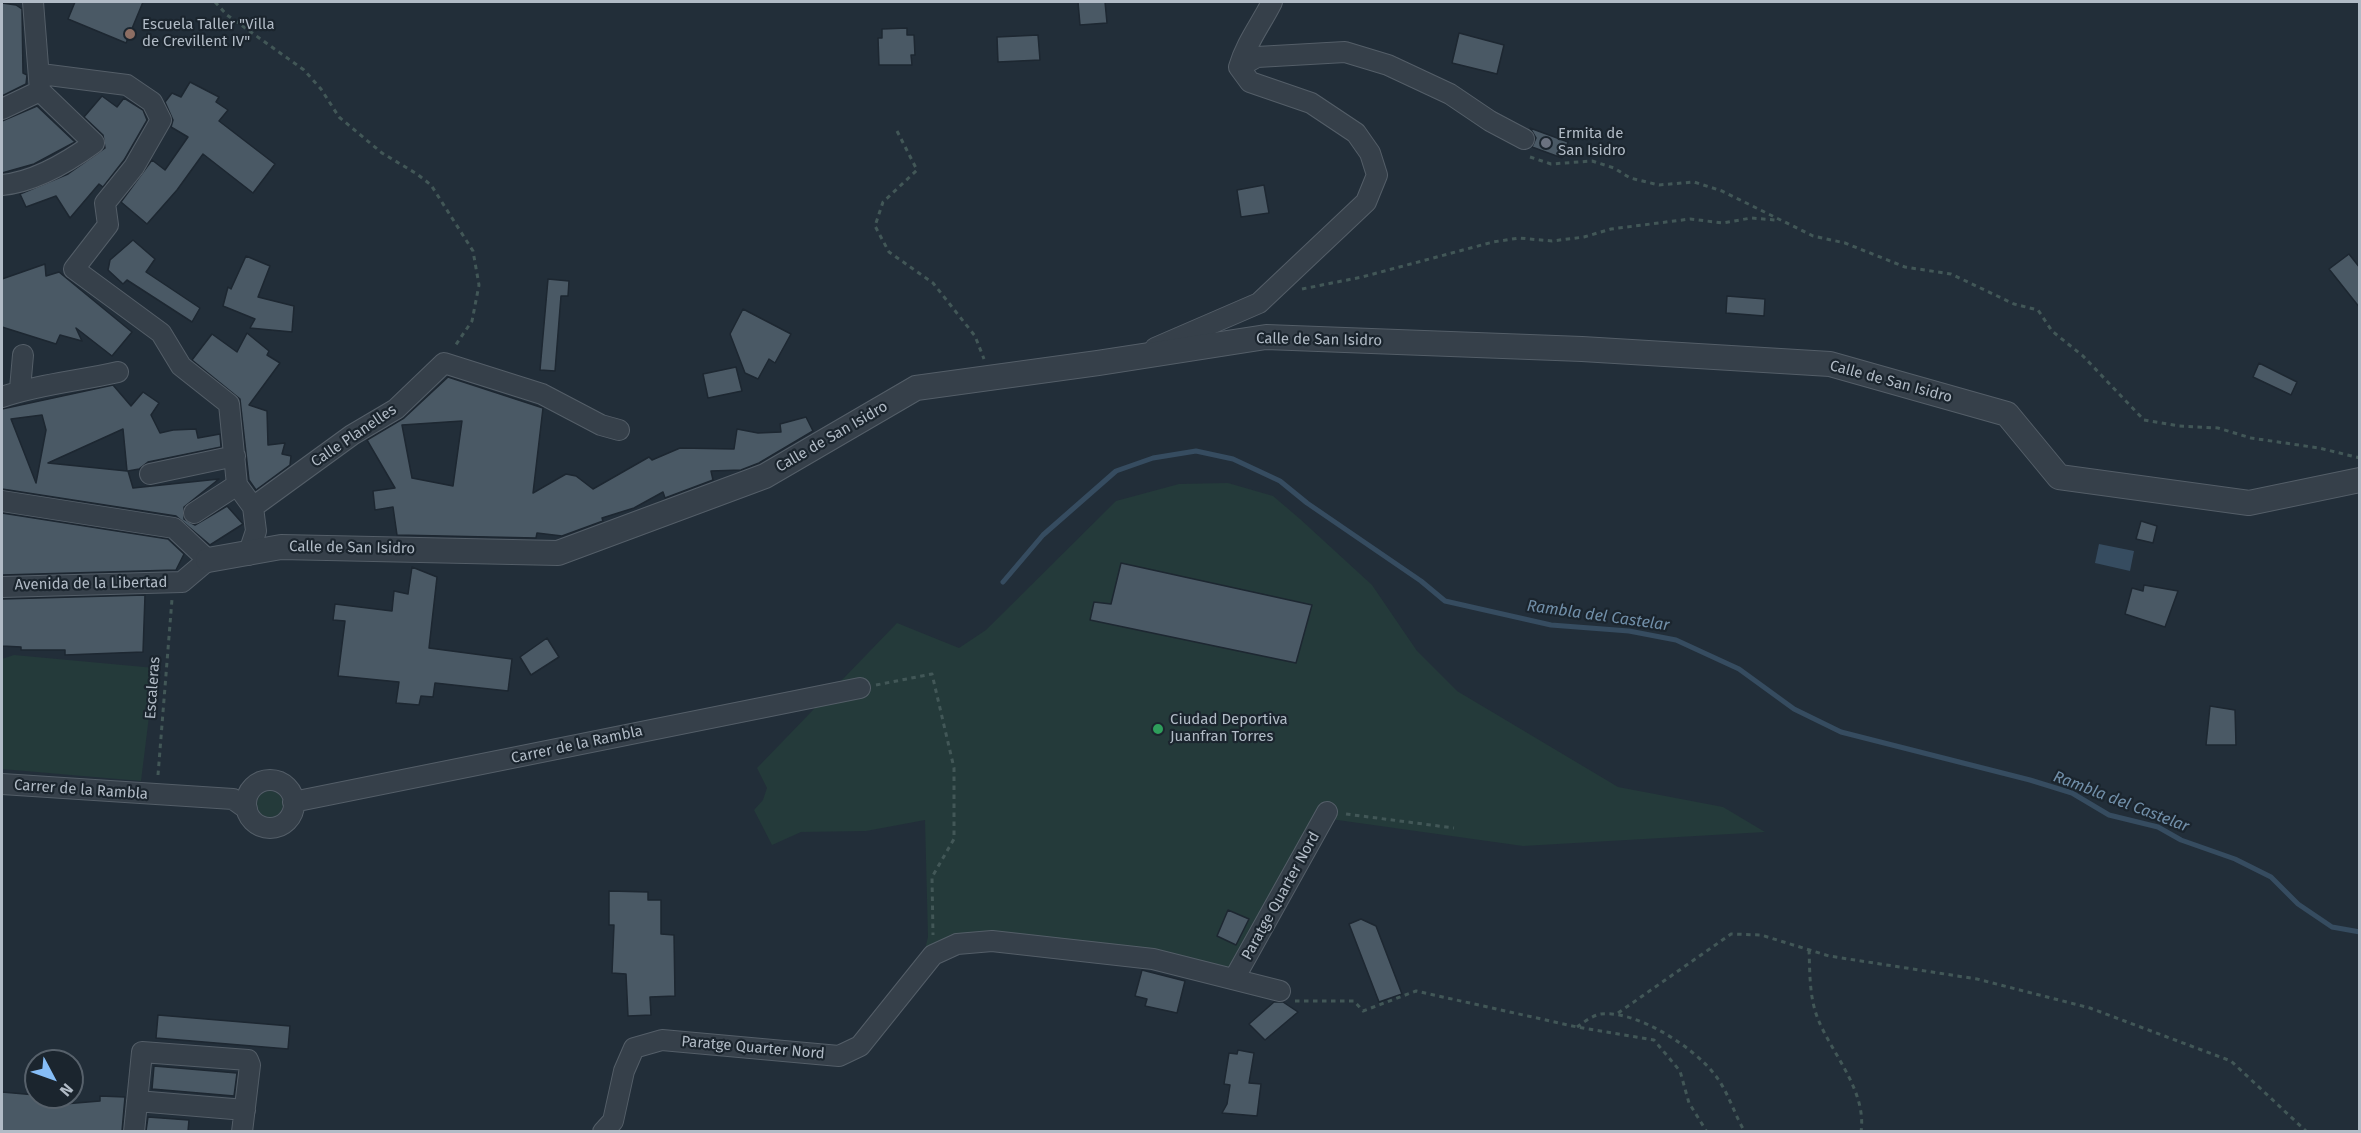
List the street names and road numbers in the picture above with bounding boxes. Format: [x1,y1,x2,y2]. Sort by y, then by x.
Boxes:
street label: Calle de San Isidro [1256,330,1382,350]
street label: Calle de San Isidro [1828,357,1954,407]
street label: Calle de San Isidro [773,398,891,476]
street label: Calle Planelles [308,401,400,471]
street label: Calle de San Isidro [289,538,415,558]
street label: Avenida de la Libertad [14,574,168,594]
street label: Escaleras [142,656,164,720]
street label: Carrer de la Rambla [509,722,645,768]
street label: Carrer de la Rambla [13,776,149,804]
street label: Paratge Quarter Nord [1238,829,1324,963]
street label: Paratge Quarter Nord [681,1033,825,1063]

